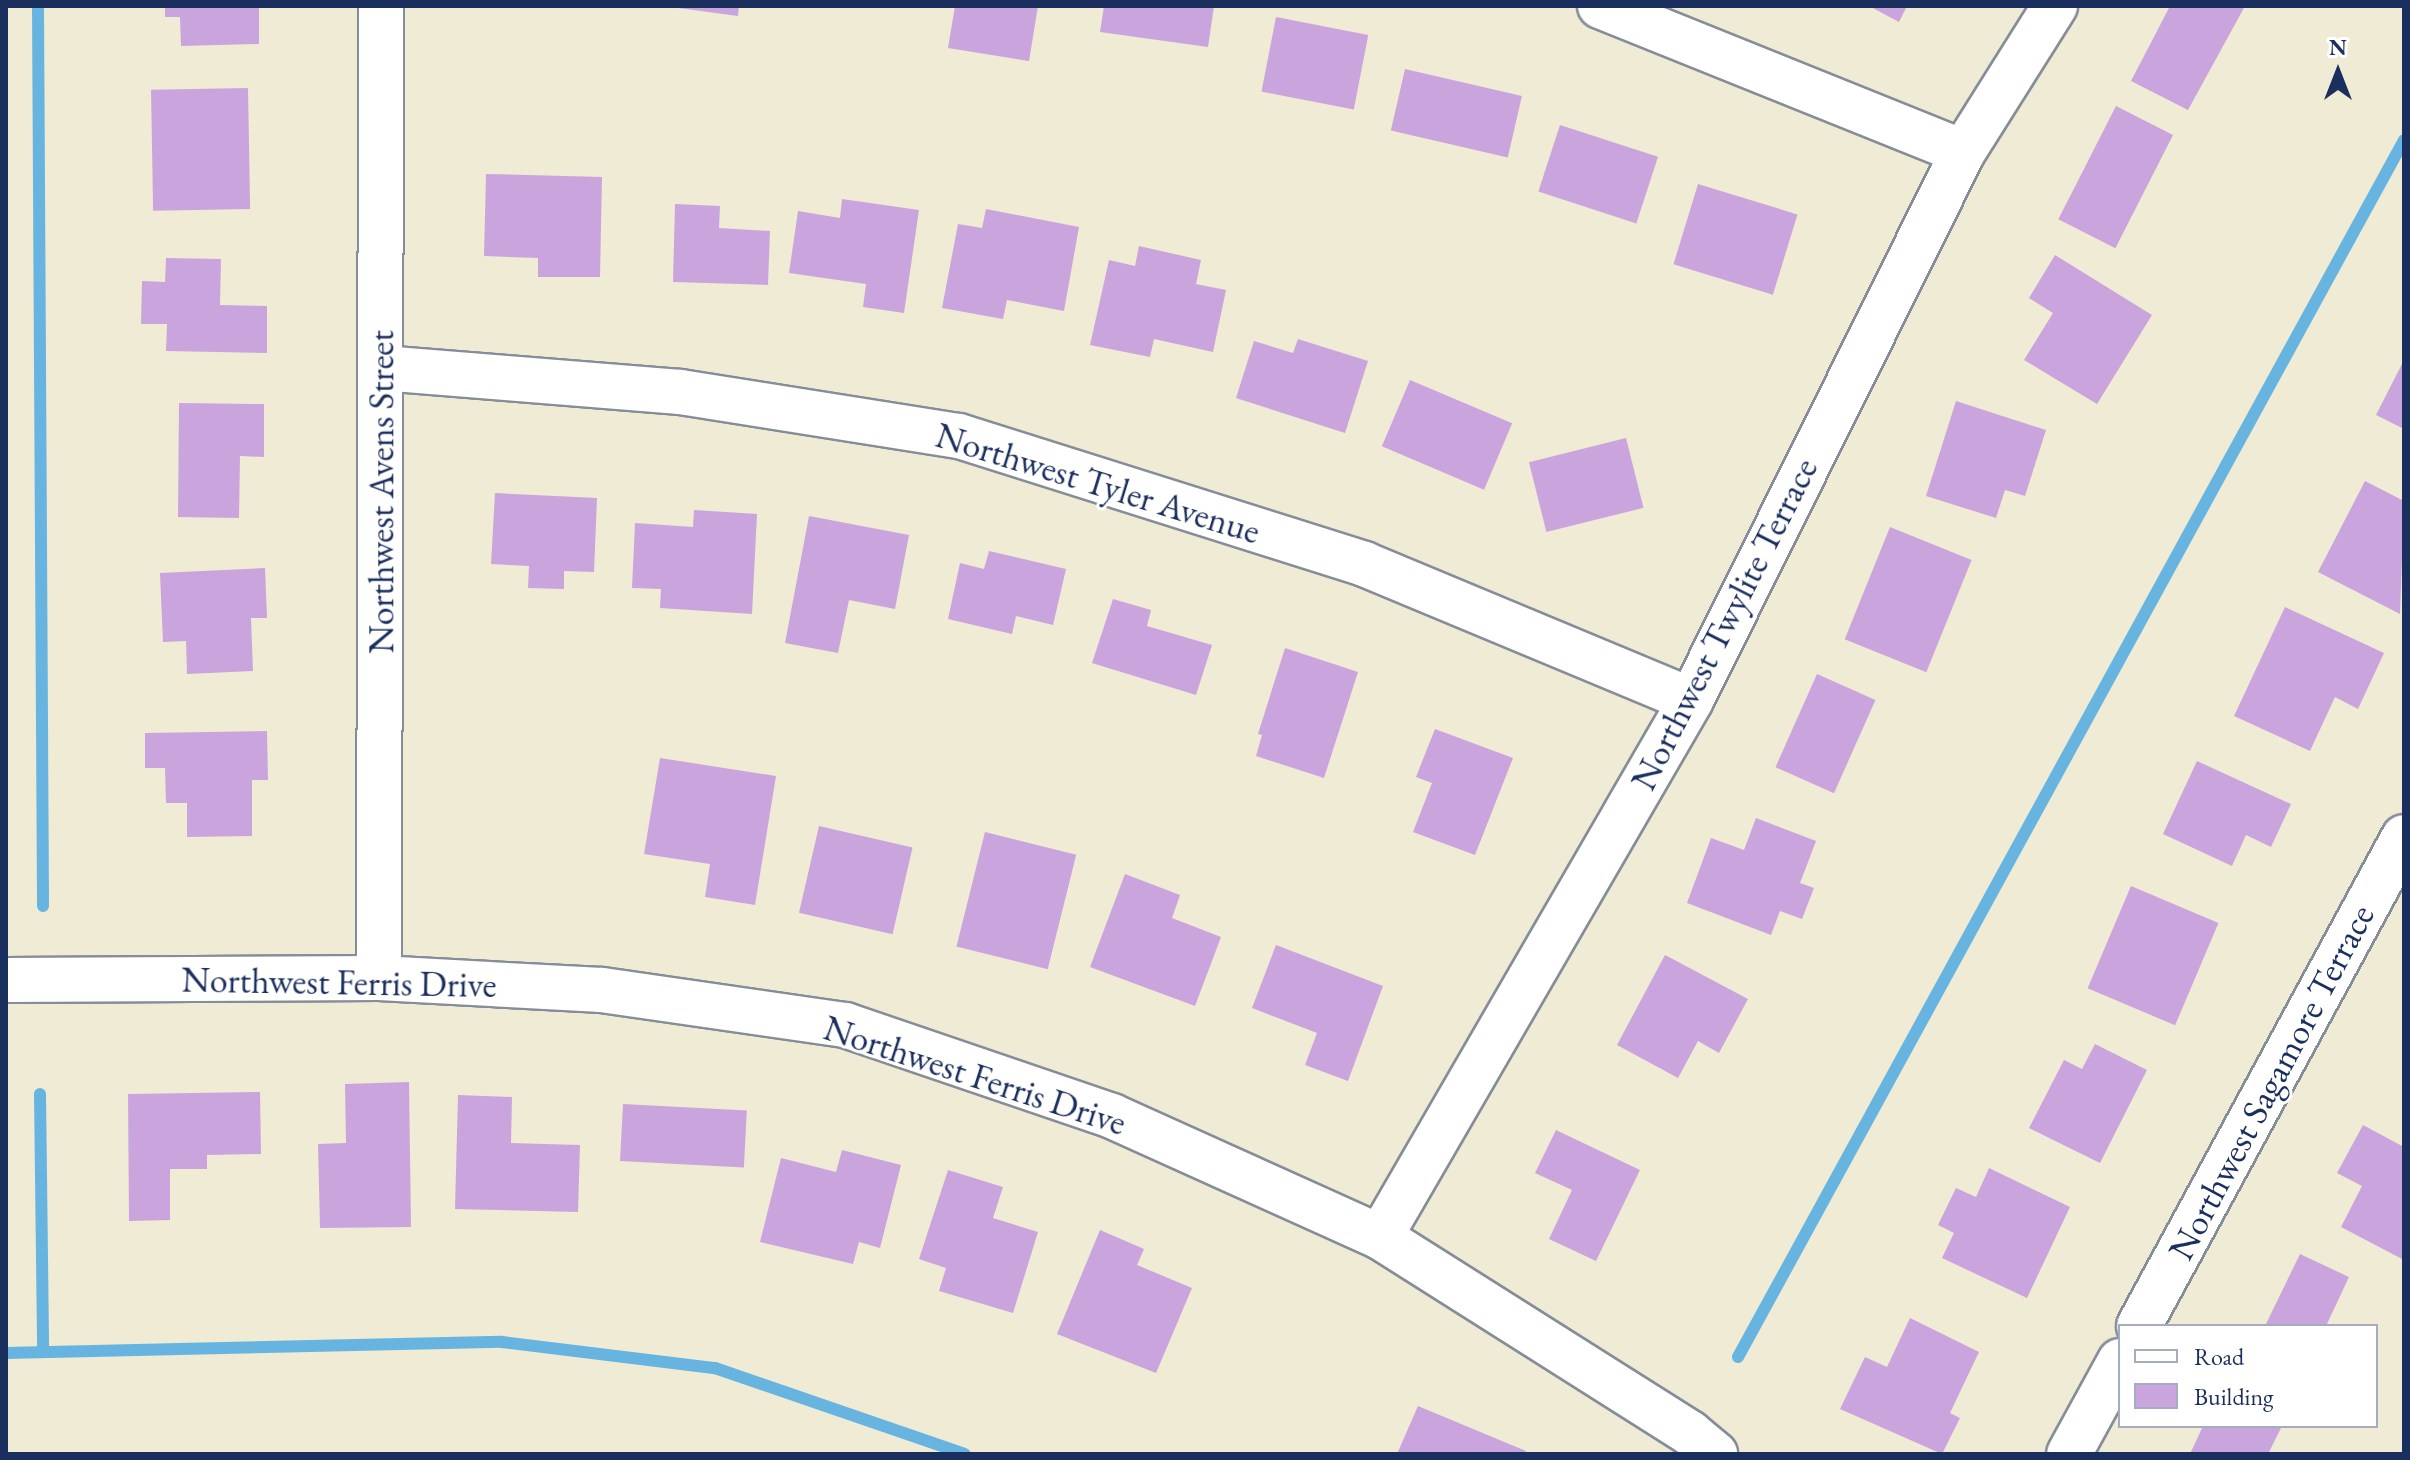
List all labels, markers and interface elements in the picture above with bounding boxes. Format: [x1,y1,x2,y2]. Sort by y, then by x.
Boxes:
north arrow [2298,32,2378,112]
text: N [2329,33,2347,62]
street label: Northwest Avens Street [359,330,403,654]
street label: Northwest Tyler Avenue [931,413,1265,553]
street label: Northwest Twylite Terrace [1621,451,1827,797]
street label: Northwest Sagamore Terrace [2159,897,2383,1267]
street label: Northwest Ferris Drive [181,958,497,1006]
street label: Northwest Ferris Drive [818,1006,1132,1144]
legend [2118,1324,2378,1428]
text: Road [2194,1341,2244,1372]
text: Building [2194,1381,2274,1412]

